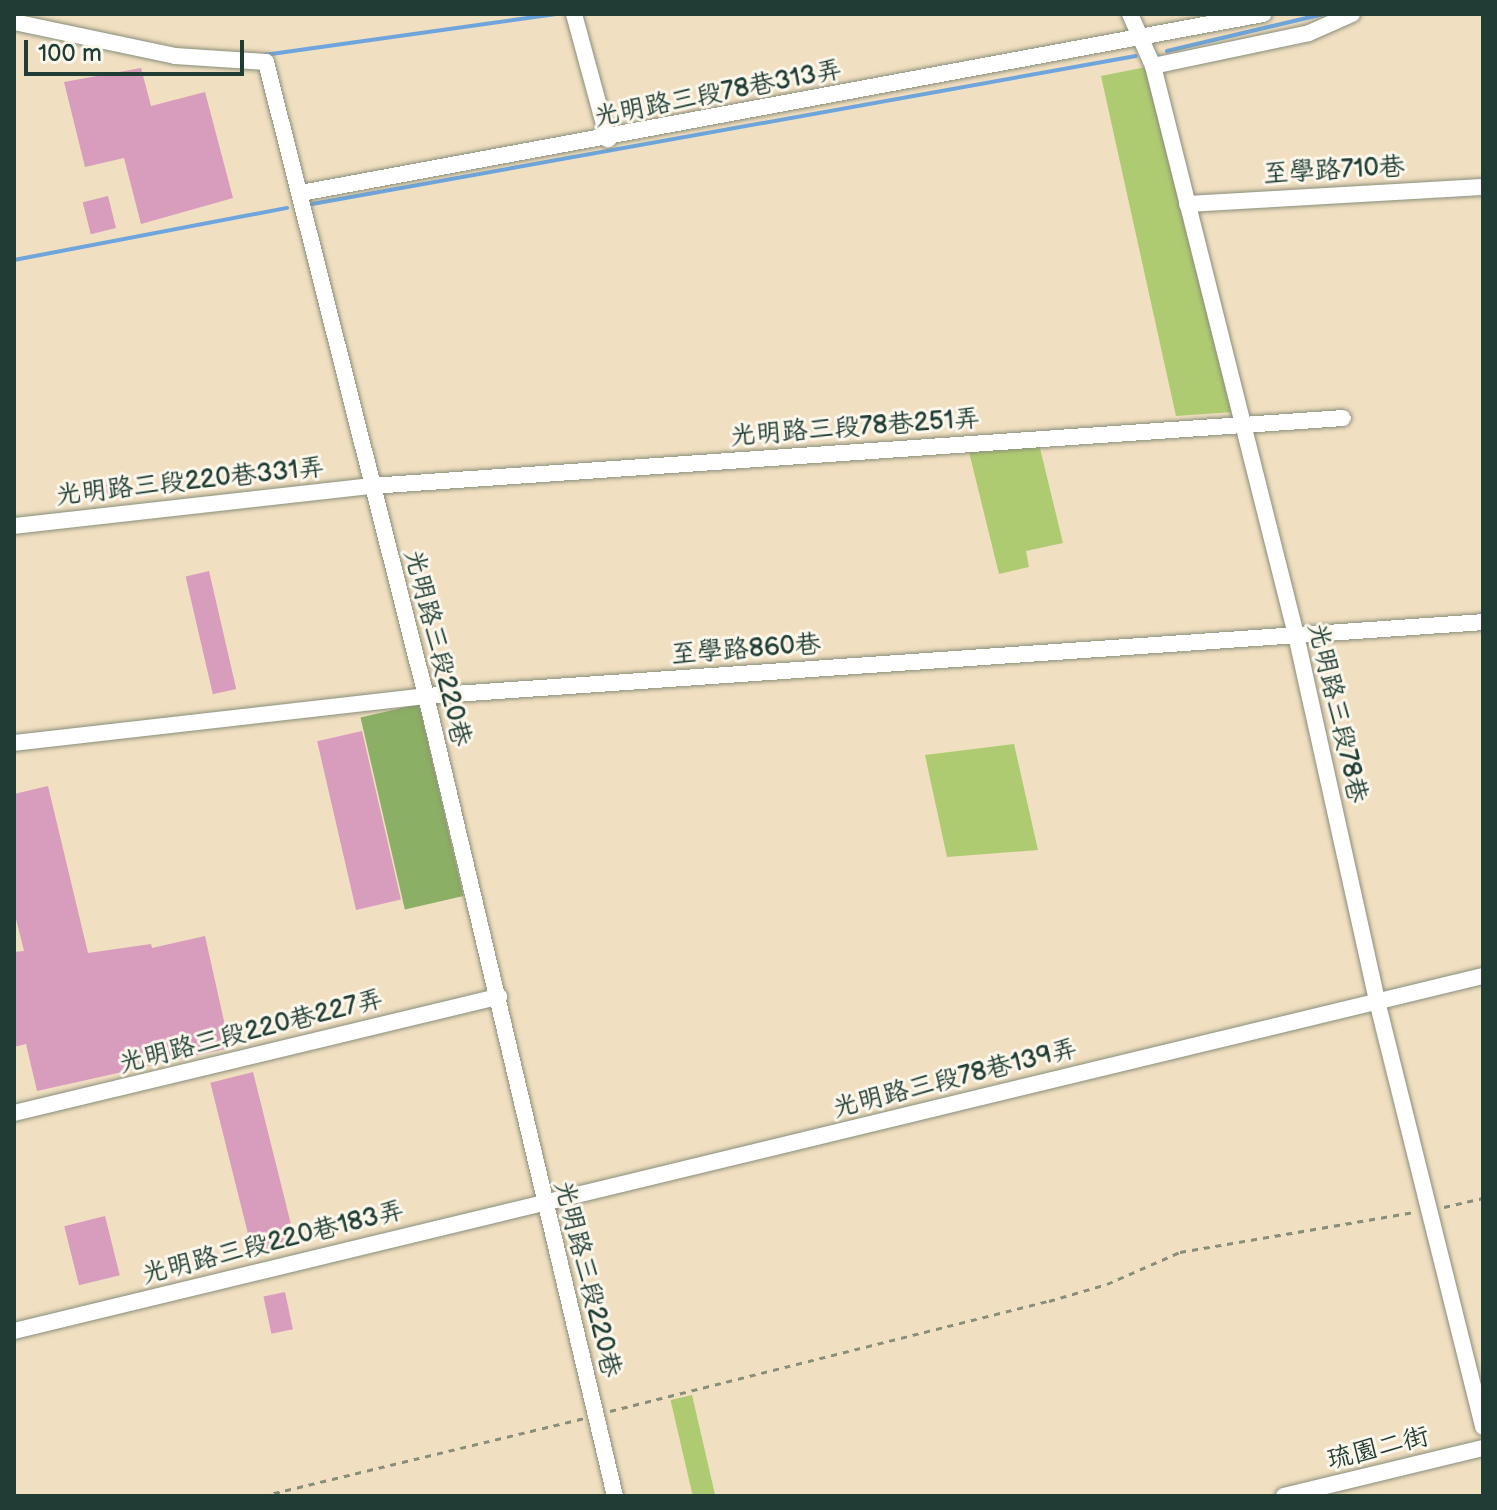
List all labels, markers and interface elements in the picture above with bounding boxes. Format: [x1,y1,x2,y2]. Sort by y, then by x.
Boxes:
scale bar [28,24,248,74]
text: 100 m [38,39,102,68]
street label: 光明路三段78巷313弄 [591,55,845,133]
street label: 至學路710巷 [1262,152,1406,190]
street label: 光明路三段78巷251弄 [729,404,981,452]
street label: 光明路三段220巷331弄 [54,452,326,512]
street label: 光明路三段220巷 [397,546,477,750]
street label: 光明路三段78巷 [1301,620,1373,806]
street label: 至學路860巷 [670,629,822,671]
street label: 光明路三段220巷227弄 [116,984,386,1080]
street label: 光明路三段78巷139弄 [829,1034,1081,1124]
street label: 光明路三段220巷 [547,1177,627,1381]
street label: 光明路三段220巷183弄 [139,1195,407,1291]
street label: 琉園二街 [1324,1421,1432,1477]

